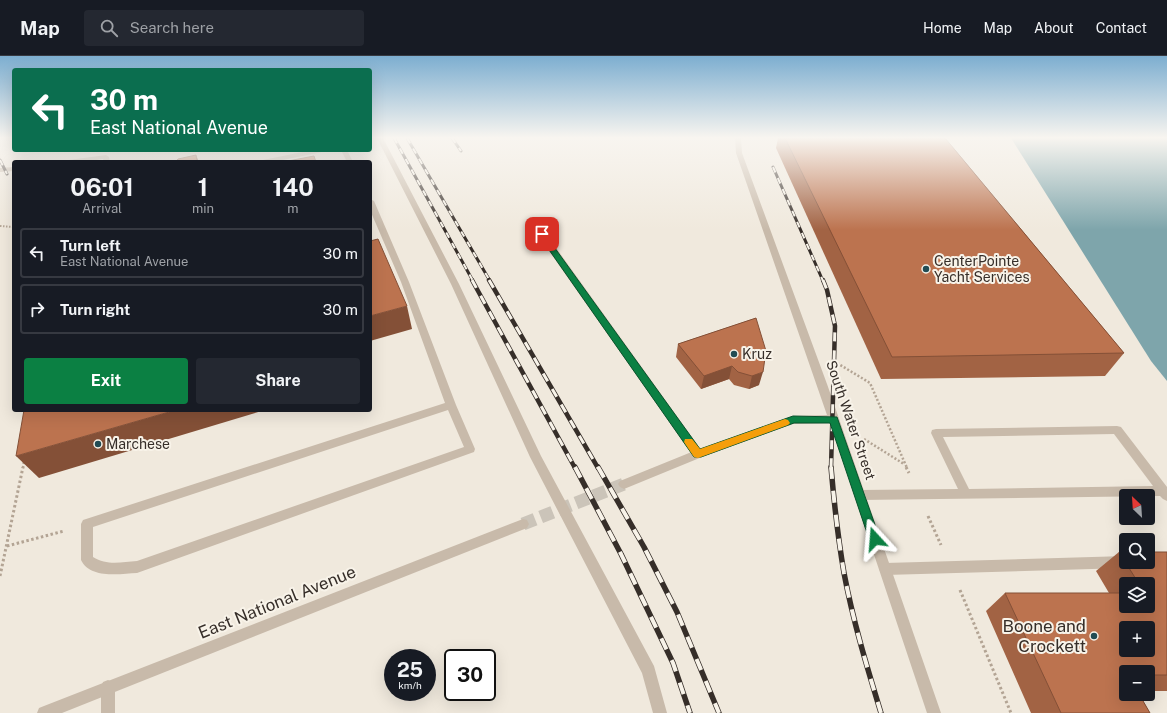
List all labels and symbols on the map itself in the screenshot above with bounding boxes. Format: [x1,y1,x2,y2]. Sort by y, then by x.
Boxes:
pin [525,217,559,251]
place label: CenterPointe Yacht Services [934,253,1030,285]
marker: CenterPointe Yacht Services [921,264,931,274]
place label: Kruz [742,346,772,362]
marker: Kruz [729,349,739,359]
street label: South Water Street [823,358,879,482]
place label: Marchese [106,436,170,452]
marker: Marchese [93,439,103,449]
north arrow [1119,489,1155,525]
position arrow [854,518,896,560]
street label: East National Avenue [195,561,359,643]
place label: Boone and Crockett [1003,616,1086,656]
marker: Boone and Crockett [1089,631,1099,641]
speed limit sign: 30 [444,649,496,701]

